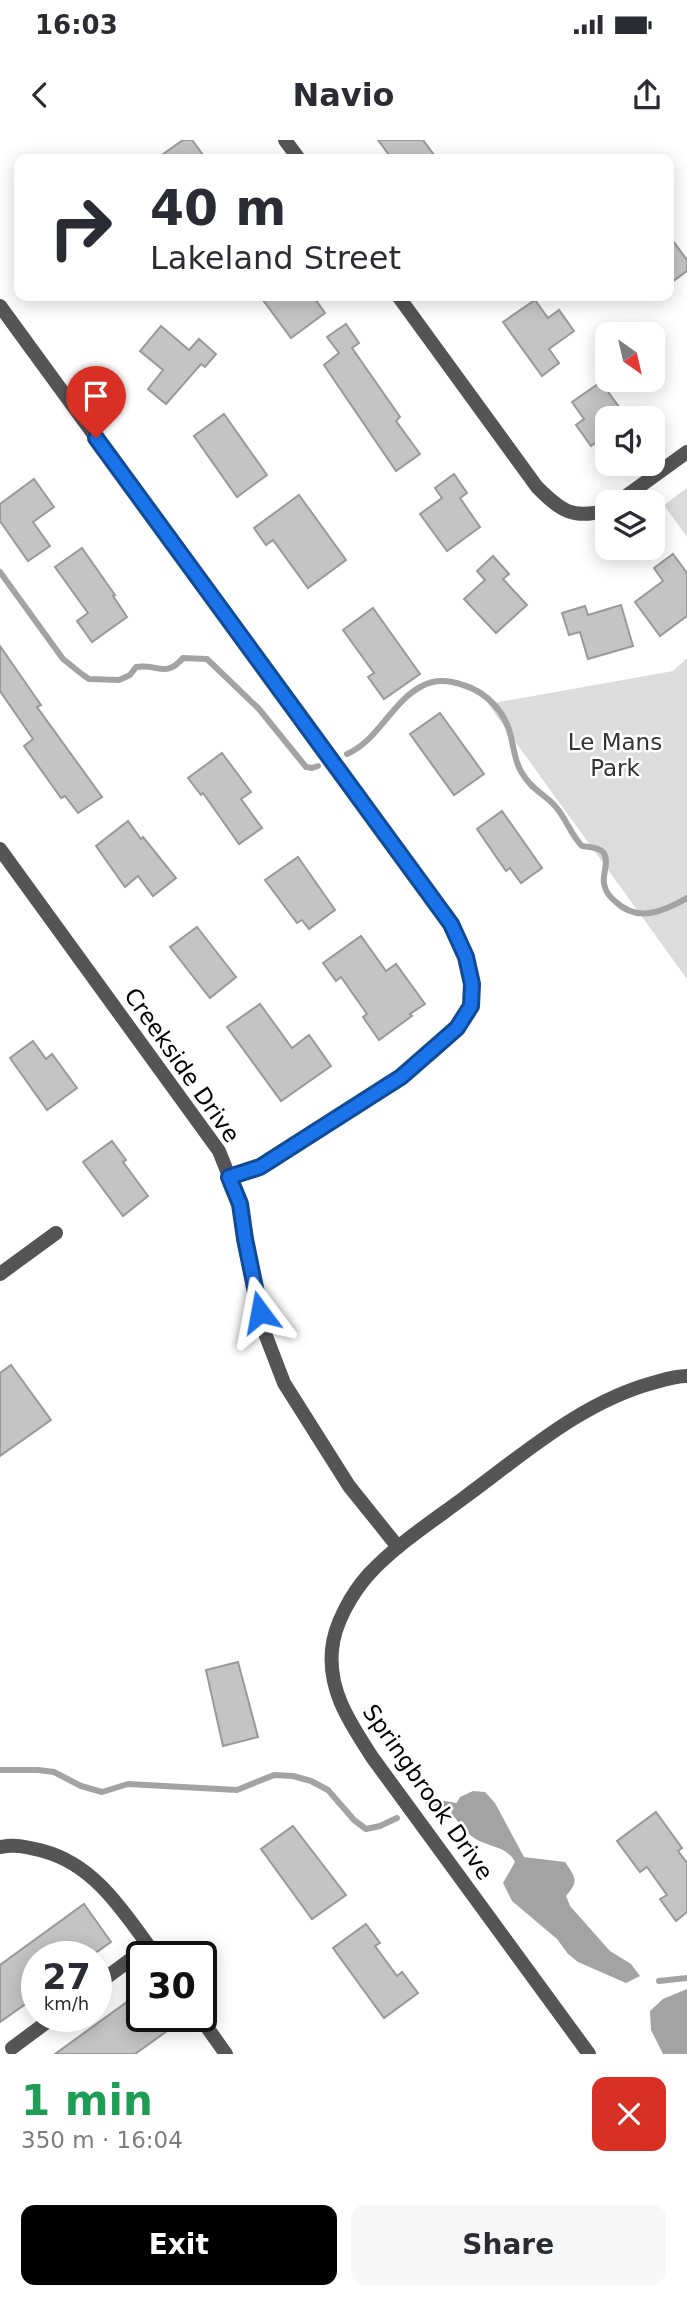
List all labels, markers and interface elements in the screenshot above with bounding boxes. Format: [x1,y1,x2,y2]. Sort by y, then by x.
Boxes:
text: 16:03 [35,10,118,40]
icon: back [21,76,59,114]
text: Navio [292,76,395,114]
icon: share [628,76,666,114]
text: 40 m [150,180,286,237]
icon: right [35,182,126,273]
text: Lakeland Street [150,239,401,277]
north arrow [595,322,665,392]
map controls [595,322,665,560]
pin [66,366,126,438]
icon: arrive [77,377,115,415]
button: sound [595,406,665,476]
button: layers [595,490,665,560]
park label: Le Mans Park [568,729,662,781]
street label: Creekside Drive [119,983,245,1147]
position arrow [223,1275,297,1349]
street label: Springbrook Drive [358,1699,498,1885]
speed limit sign: 30 [126,1941,217,2032]
text: 27 [42,1957,91,1997]
text: km/h [44,1993,89,2014]
text: 1 min [21,2076,153,2125]
button: close [592,2077,666,2151]
text: 350 m · 16:04 [21,2127,183,2153]
button: Exit [21,2205,337,2285]
button: Share [351,2205,666,2285]

